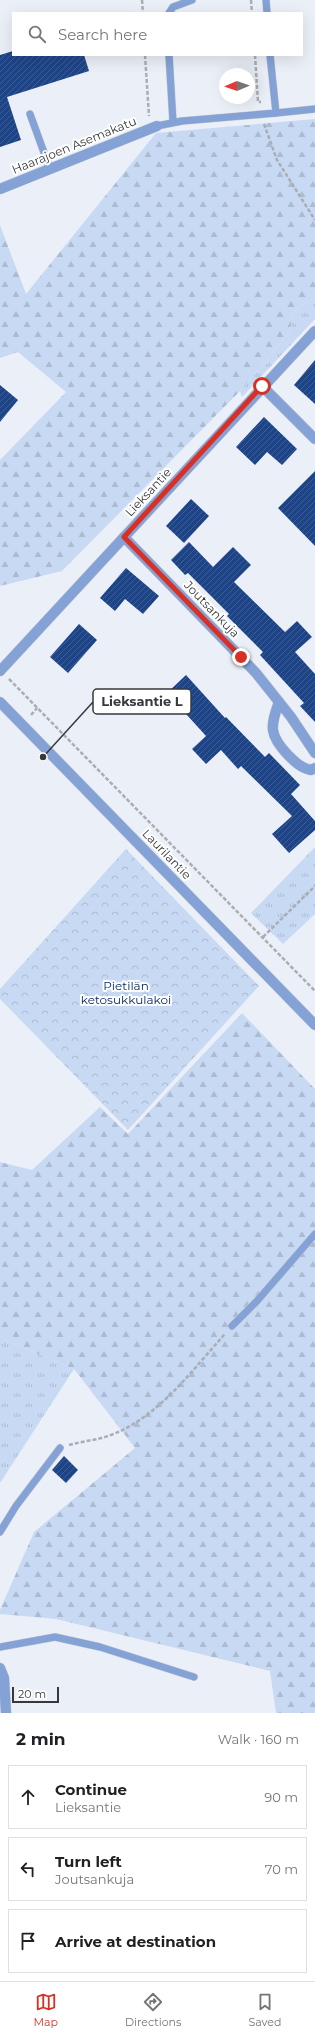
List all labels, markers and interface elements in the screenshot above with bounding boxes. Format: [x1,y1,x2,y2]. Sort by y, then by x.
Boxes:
search box [12,12,303,56]
icon: search [26,23,48,45]
text: Search here [58,25,147,44]
north arrow [219,68,255,104]
street label: Haarajoen Asemakatu [9,113,139,177]
route start [253,377,271,395]
street label: Lieksantie [122,465,174,519]
street label: Joutsankuja [181,577,243,640]
route end [232,648,250,666]
callout: Lieksantie L [93,689,191,714]
text: Lieksantie L [101,693,183,709]
street label: Laurilantie [139,826,195,882]
park label: Pietilän ketosukkulakoi [81,978,171,1007]
scale bar [12,1685,59,1704]
text: 20 m [18,1687,46,1701]
text: 2 min [16,1729,66,1749]
text: Walk · 160 m [218,1731,299,1747]
text: Continue [55,1780,127,1799]
icon: ahead [17,1786,39,1808]
text: 90 m [264,1789,298,1805]
text: Lieksantie [55,1799,121,1815]
text: Turn left [55,1852,122,1871]
icon: left [17,1858,39,1880]
text: 70 m [265,1861,298,1877]
text: Joutsankuja [55,1871,134,1887]
icon: arrive [17,1930,39,1952]
text: Arrive at destination [55,1932,216,1951]
tab: Map [34,1991,58,2029]
tab: Directions [125,1991,181,2029]
tab: Saved [248,1991,281,2029]

